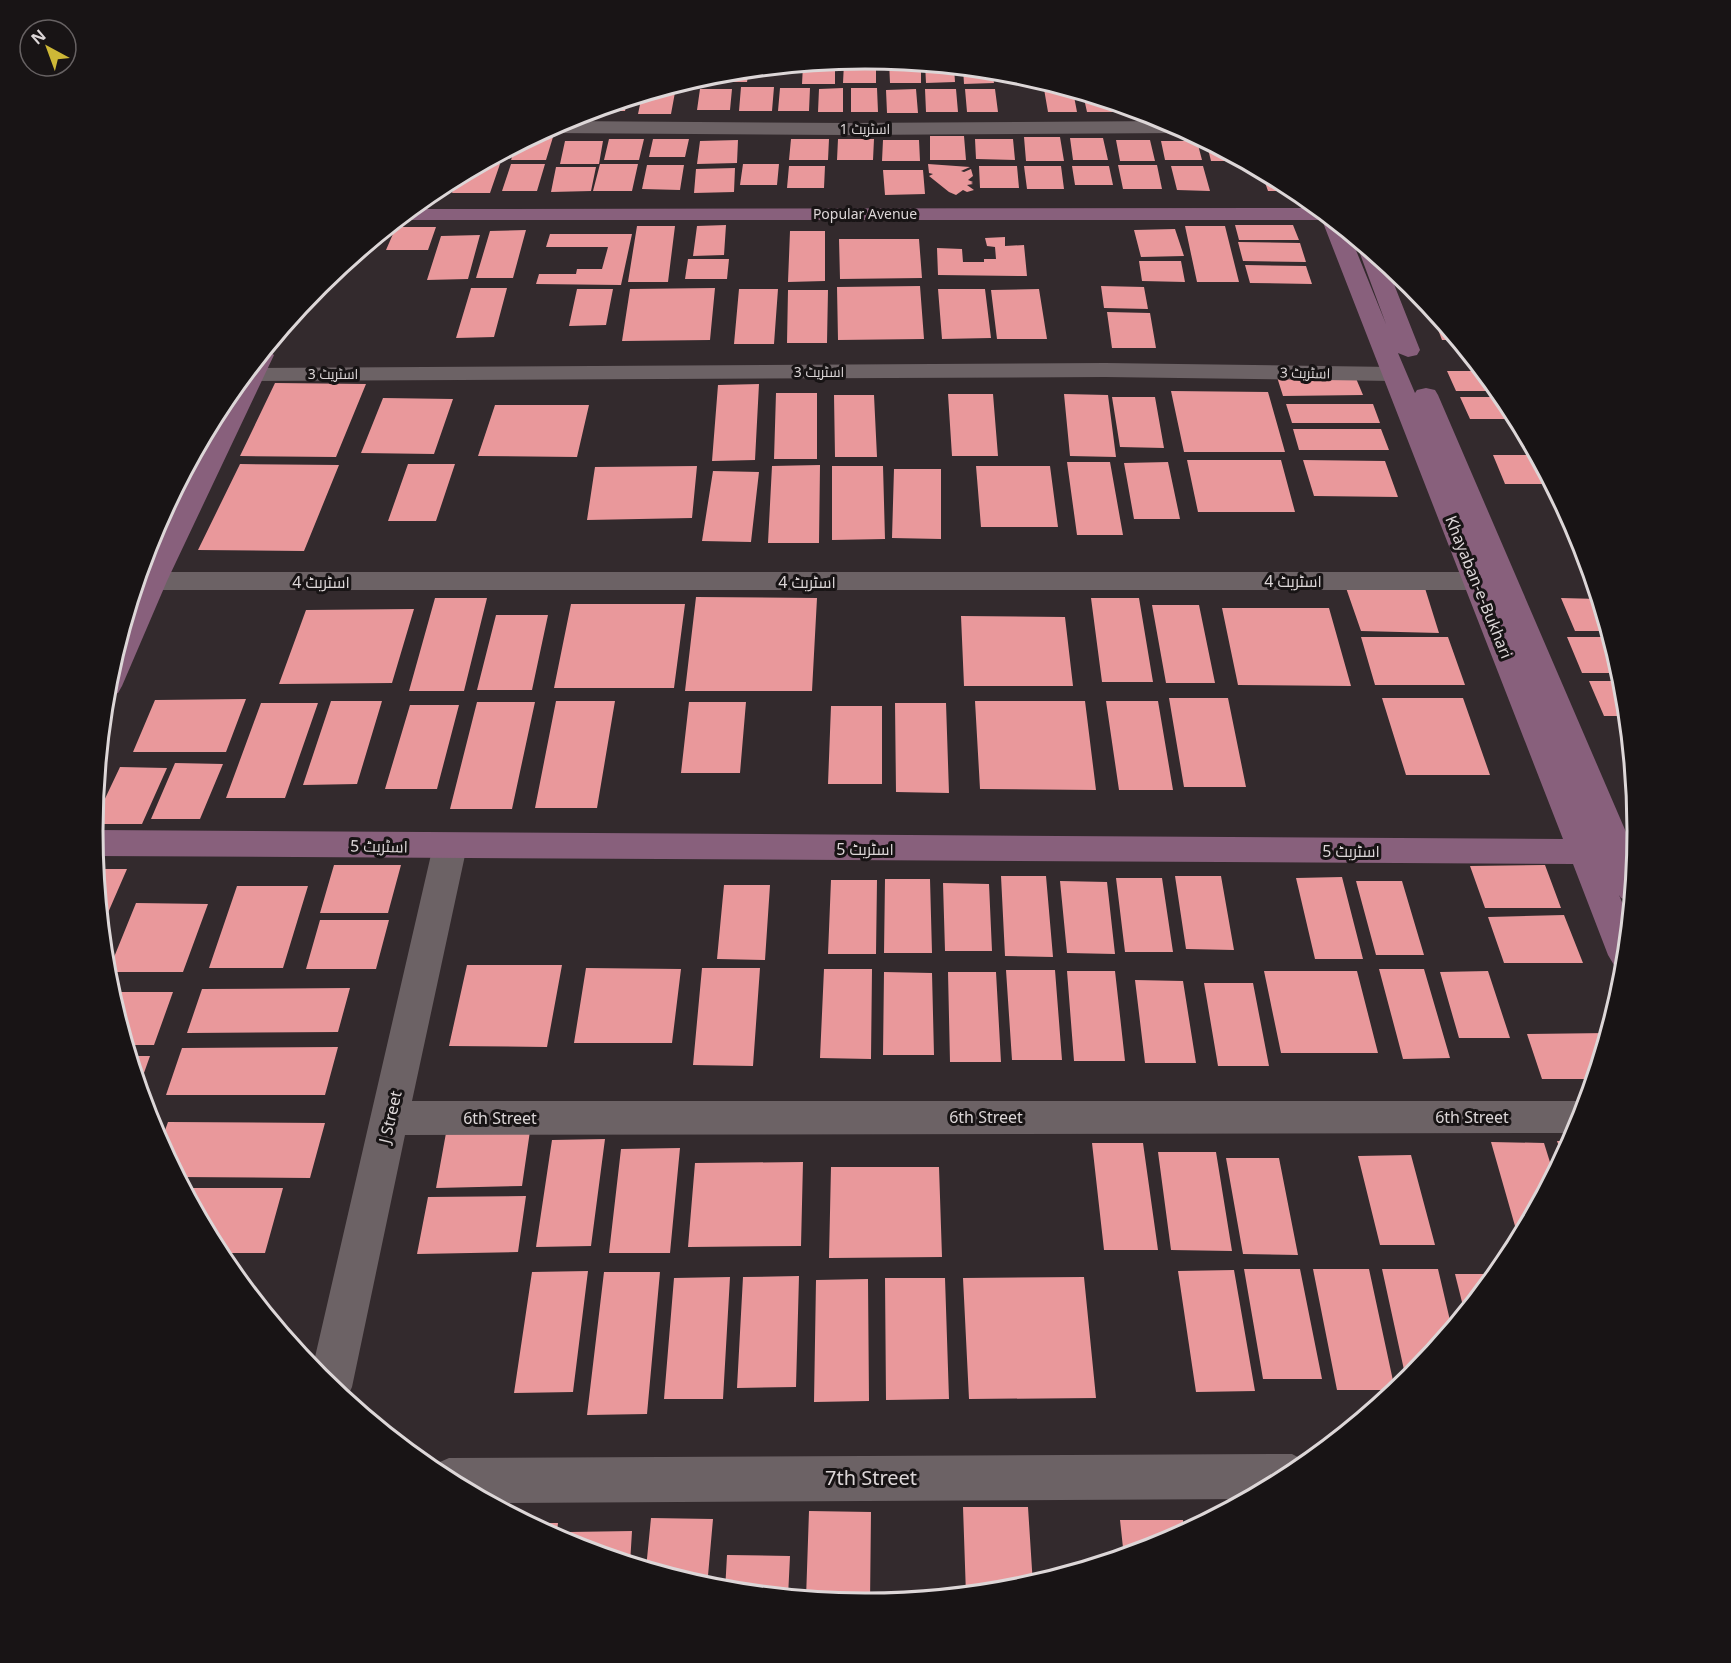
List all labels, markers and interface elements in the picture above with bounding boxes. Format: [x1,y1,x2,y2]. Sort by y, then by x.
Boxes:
north arrow [18,18,78,78]
text: N [26,24,50,49]
street label: اسٹریٹ 1 [840,119,890,138]
street label: Popular Avenue [813,204,917,223]
street label: اسٹریٹ 3 [794,362,844,381]
street label: اسٹریٹ 3 [1280,363,1330,382]
street label: اسٹریٹ 3 [308,364,358,383]
street label: Khayaban-e-Bukhari [1440,512,1518,662]
street label: اسٹریٹ 4 [1264,570,1322,592]
street label: اسٹریٹ 4 [292,571,350,593]
street label: اسٹریٹ 4 [778,571,836,593]
street label: اسٹریٹ 5 [350,834,408,858]
street label: اسٹریٹ 5 [836,838,894,860]
street label: اسٹریٹ 5 [1322,840,1380,862]
street label: J Street [373,1088,407,1147]
street label: 6th Street [949,1106,1023,1128]
street label: 6th Street [1435,1106,1509,1128]
street label: 6th Street [463,1107,537,1129]
street label: 7th Street [825,1464,917,1491]

